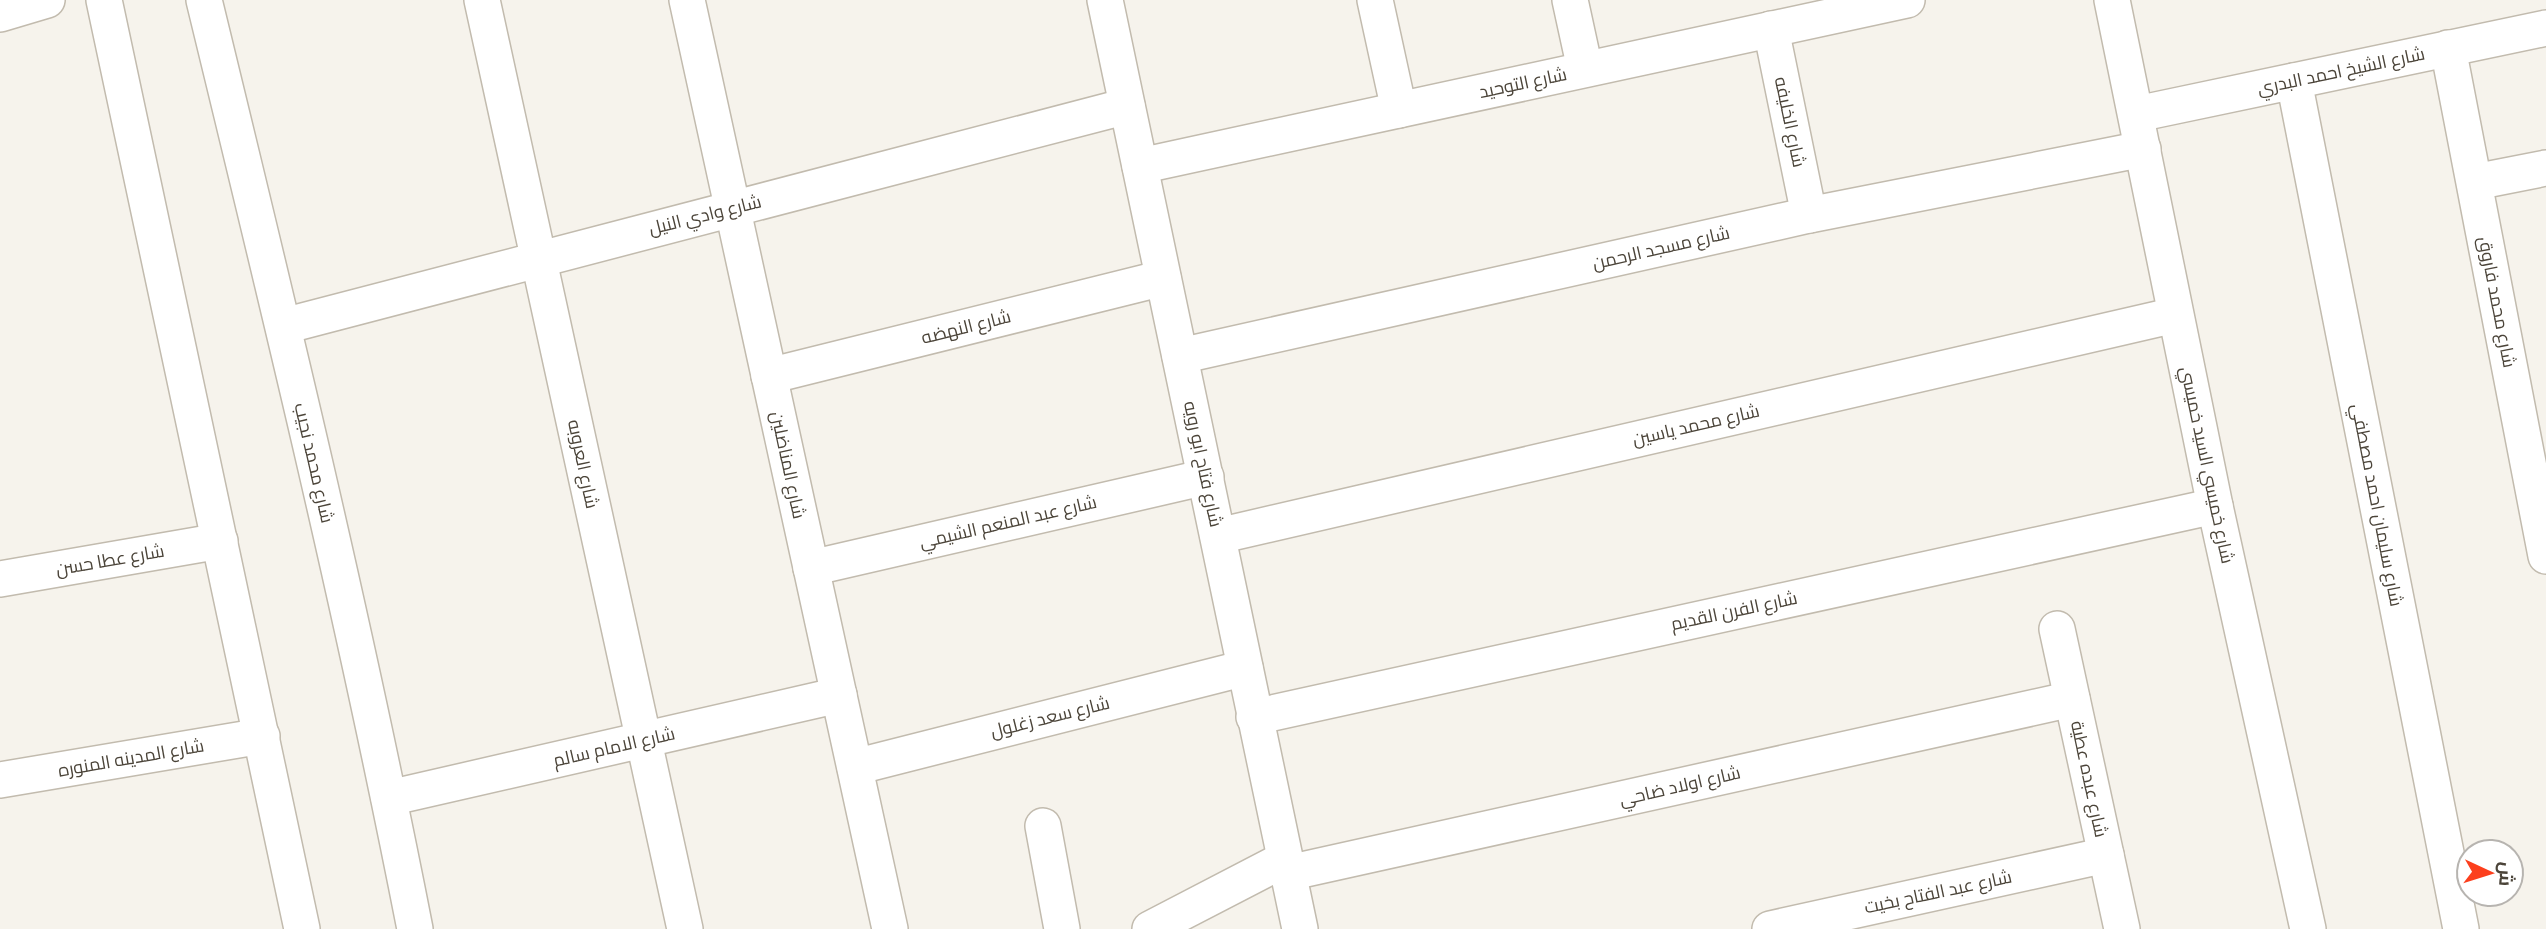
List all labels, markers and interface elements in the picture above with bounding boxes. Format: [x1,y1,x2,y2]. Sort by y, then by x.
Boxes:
street label: شارع الشيخ احمد البدري [2255,42,2427,102]
street label: شارع التوحيد [1477,63,1569,104]
street label: شارع الخليفه [1769,75,1810,170]
street label: شارع وادي النيل [646,190,764,243]
street label: شارع مسجد الرحمن [1590,222,1732,275]
street label: شارع محمد فاروق [2473,234,2521,370]
street label: شارع النهضه [919,305,1013,350]
street label: شارع خميسي السيد خميسي [2173,364,2239,566]
street label: شارع فتاح ابو رويه [1178,399,1227,529]
street label: شارع محمد ياسين [1630,400,1762,451]
street label: شارع محمد نجيب [289,401,339,525]
street label: شارع سليمان احمد مصطفي [2344,402,2407,609]
street label: شارع المناضلين [765,409,810,521]
street label: شارع العروبه [562,417,603,511]
street label: شارع عبد المنعم الشيمي [917,491,1100,556]
street label: شارع عطا حسن [54,540,166,581]
street label: شارع الفرن القديم [1669,587,1800,636]
street label: شارع سعد زغلول [988,692,1112,743]
street label: شارع عبده عطية [2065,719,2112,840]
street label: شارع الامام سالم [551,722,677,773]
street label: شارع المدينه المنوره [56,734,206,783]
street label: شارع اولاد ضاحي [1617,761,1743,814]
north arrow [2455,838,2525,908]
text: ش [2493,861,2519,887]
street label: شارع عبد الفتاح بخيت [1862,866,2014,919]

